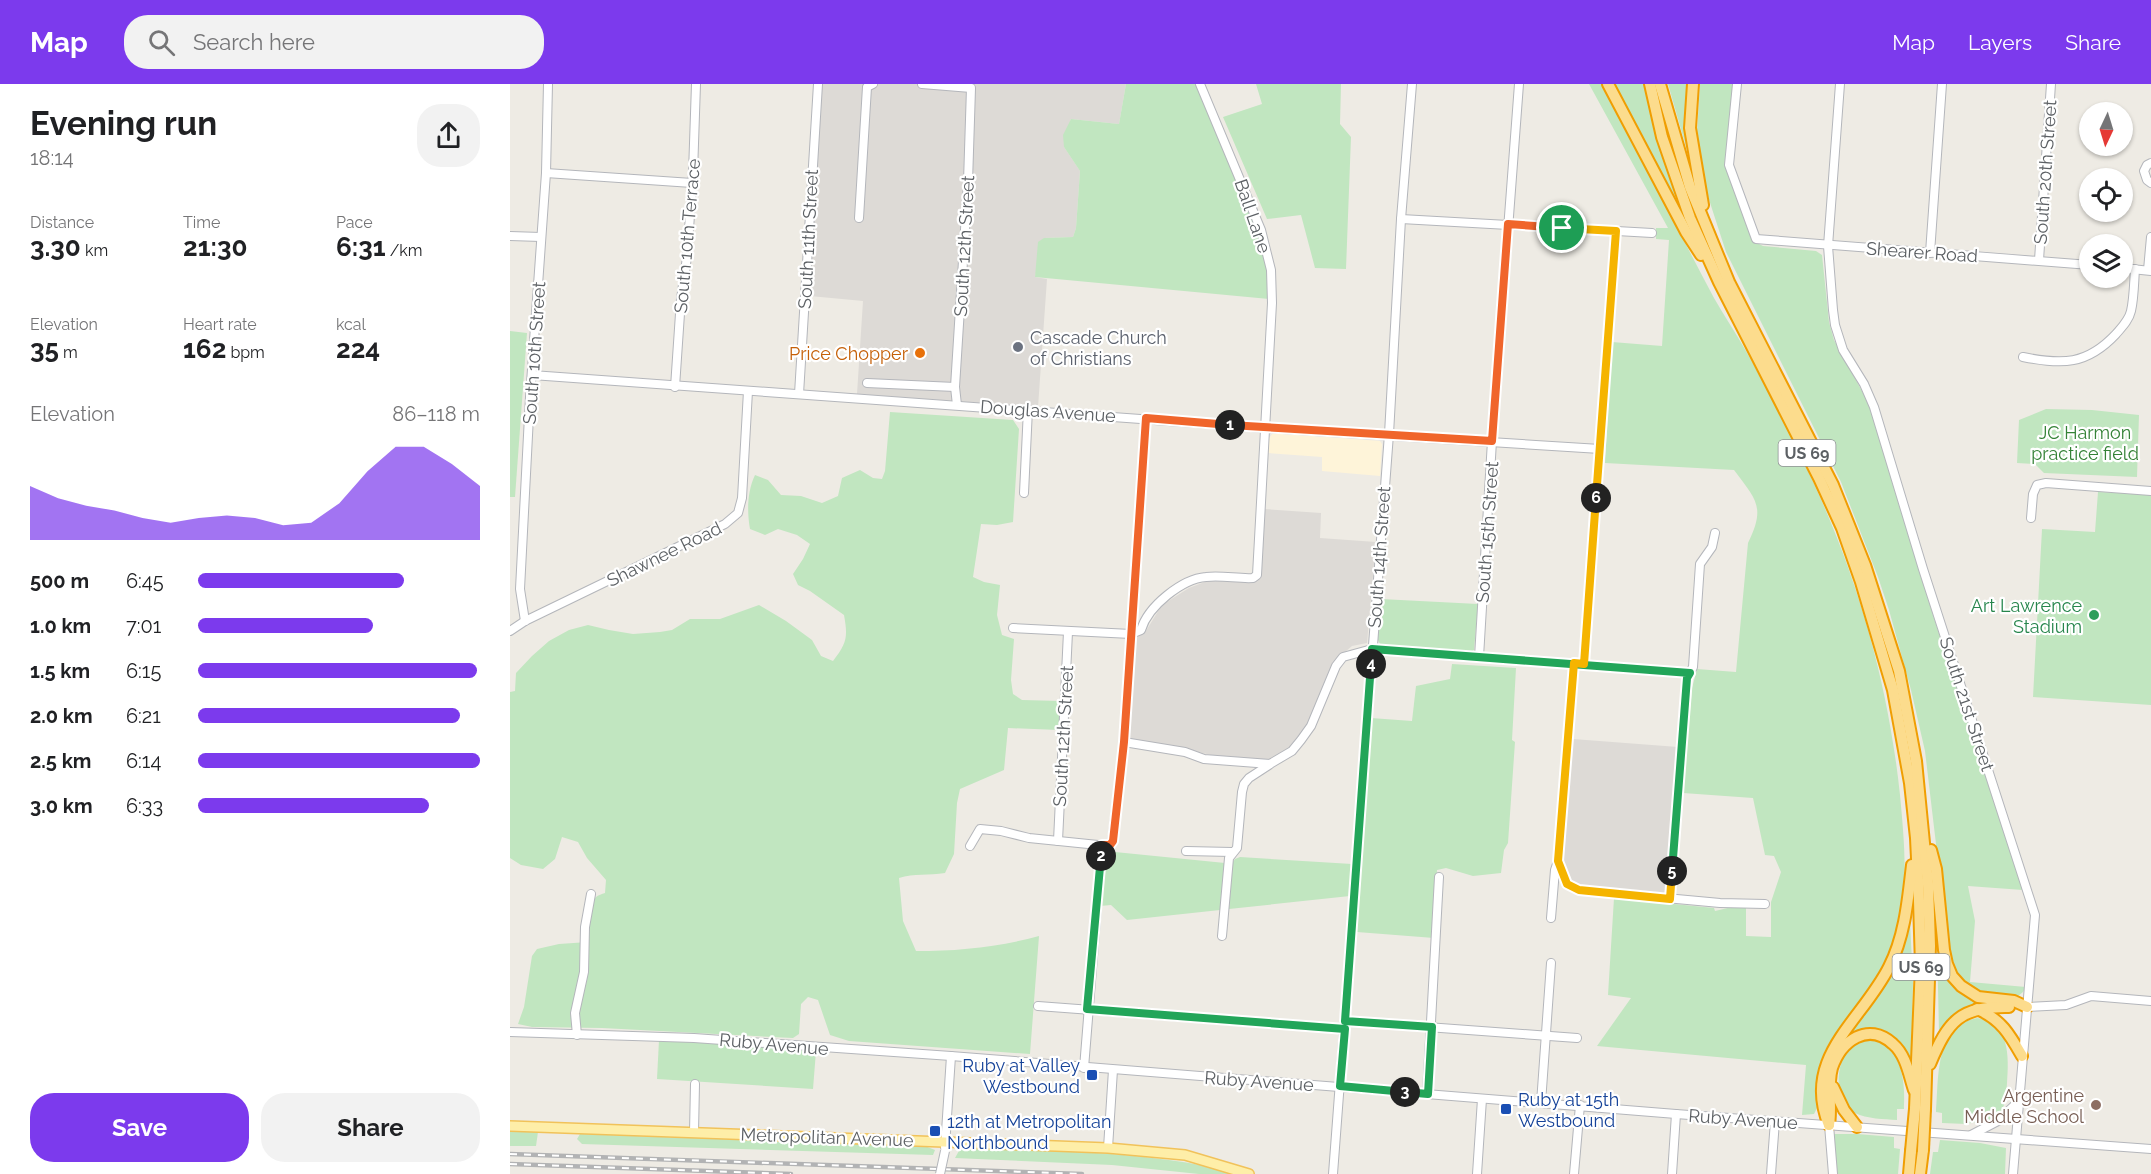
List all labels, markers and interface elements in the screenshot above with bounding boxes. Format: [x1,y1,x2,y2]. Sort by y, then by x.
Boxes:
search box [124,15,544,69]
text: Map [30,26,88,59]
icon: search [145,26,178,59]
text: Search here [193,29,315,55]
text: Map [1892,30,1935,55]
text: Layers [1968,30,2032,55]
text: Share [2065,30,2121,55]
street label: South 20th Street [2029,99,2061,245]
north arrow [2079,102,2133,156]
map controls [2079,102,2133,288]
text: Evening run [30,104,217,143]
button: share [417,104,480,167]
text: 18:14 [30,146,74,170]
street label: South 10th Terrace [670,157,704,314]
button: locate [2079,168,2133,222]
street label: South 11th Street [794,169,822,309]
street label: South 12th Street [950,175,978,317]
street label: Ball Lane [1231,176,1276,256]
pin [1536,202,1587,253]
icon: arrive [1545,211,1578,244]
text: Distance [30,213,94,232]
text: Time [183,213,220,232]
text: Pace [336,213,373,232]
text: 3.30 [30,232,81,262]
text: 21:30 [183,232,247,262]
text: 6:31 [336,232,386,262]
button: layers [2079,234,2133,288]
street label: Shearer Road [1865,238,1979,266]
text: km [81,241,108,260]
text: /km [386,241,423,260]
street label: South 10th Street [519,281,549,425]
text: Elevation [30,315,98,334]
text: Heart rate [183,315,257,334]
text: kcal [336,315,366,334]
place label: Cascade Church of Christians [1030,327,1167,369]
text: 35 [30,334,59,364]
text: 162 [183,334,226,364]
text: 224 [336,334,380,364]
marker: Cascade Church of Christians [1011,340,1025,354]
text: m [59,343,78,362]
text: bpm [226,343,265,362]
place label: Price Chopper [789,343,909,364]
marker: Price Chopper [913,346,927,360]
street label: Douglas Avenue [979,396,1117,426]
text: Elevation [30,402,115,426]
text: 86–118 m [392,402,480,426]
pin: 1 [1215,410,1245,440]
text: 1 [1226,415,1234,434]
park label: JC Harmon practice field [2031,422,2139,464]
road number: US 69 [1778,440,1836,466]
street label: South 15th Street [1472,460,1502,604]
pin: 6 [1581,483,1611,513]
street label: South 14th Street [1364,485,1394,629]
text: 6 [1591,488,1601,507]
street label: Shawnee Road [603,517,725,591]
text: 500 m [30,569,89,593]
text: 6:45 [126,569,164,593]
place label: Art Lawrence Stadium [1971,595,2082,637]
marker: Art Lawrence Stadium [2087,608,2101,622]
text: 1.0 km [30,614,91,638]
text: 7:01 [126,614,161,638]
street label: South 21st Street [1935,634,1999,774]
pin: 4 [1356,649,1386,679]
text: 4 [1366,654,1376,673]
text: 1.5 km [30,659,90,683]
text: 6:15 [126,659,161,683]
street label: South 12th Street [1049,665,1077,807]
text: 2.0 km [30,704,93,728]
text: 6:21 [126,704,161,728]
text: 2.5 km [30,749,91,773]
text: 6:14 [126,749,161,773]
text: 3.0 km [30,794,93,818]
text: 6:33 [126,794,163,818]
pin: 2 [1086,841,1116,871]
text: 2 [1096,846,1106,865]
pin: 5 [1657,856,1687,886]
text: 5 [1668,861,1676,880]
road number: US 69 [1892,954,1950,980]
street label: Ruby Avenue [719,1029,830,1059]
place label: Ruby at Valley Westbound [962,1055,1080,1097]
street label: Ruby Avenue [1204,1067,1315,1095]
marker: Ruby at Valley Westbound [1085,1068,1099,1082]
pin: 3 [1390,1077,1420,1107]
text: 3 [1401,1082,1409,1101]
place label: Argentine Middle School [1964,1085,2084,1127]
place label: Ruby at 15th Westbound [1518,1089,1619,1131]
button: Save [30,1093,249,1162]
button: Share [261,1093,480,1162]
marker: Argentine Middle School [2089,1098,2103,1112]
marker: Ruby at 15th Westbound [1499,1102,1513,1116]
street label: Ruby Avenue [1688,1105,1799,1133]
place label: 12th at Metropolitan Northbound [947,1111,1111,1153]
street label: Metropolitan Avenue [740,1123,914,1151]
marker: 12th at Metropolitan Northbound [928,1124,942,1138]

